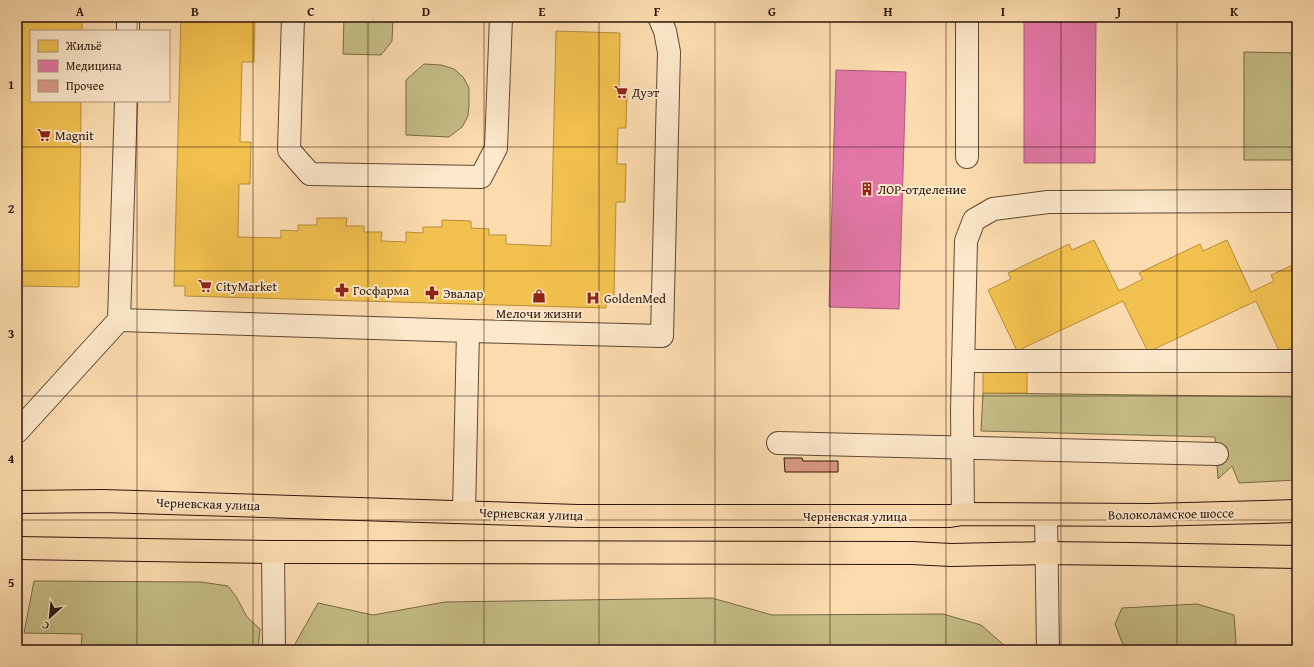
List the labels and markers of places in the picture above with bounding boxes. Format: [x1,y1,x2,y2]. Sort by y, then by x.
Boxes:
place label: Дуэт [631,83,660,102]
supermarket icon: Дуэт [613,84,629,100]
place label: Magnit [55,126,94,145]
supermarket icon: Magnit [36,127,52,143]
place label: ЛОР-отделение [878,180,966,199]
building icon: ЛОР-отделение [859,181,875,197]
place label: CityMarket [216,277,277,296]
supermarket icon: CityMarket [197,278,213,294]
place label: Госфарма [353,281,410,300]
pharmacy icon: Госфарма [334,282,350,298]
place label: Эвалар [443,284,483,303]
pharmacy icon: Эвалар [424,285,440,301]
shop icon: Мелочи жизни [531,288,547,304]
place label: GoldenMed [604,289,666,308]
hospital icon: GoldenMed [585,290,601,306]
place label: Мелочи жизни [496,304,582,323]

